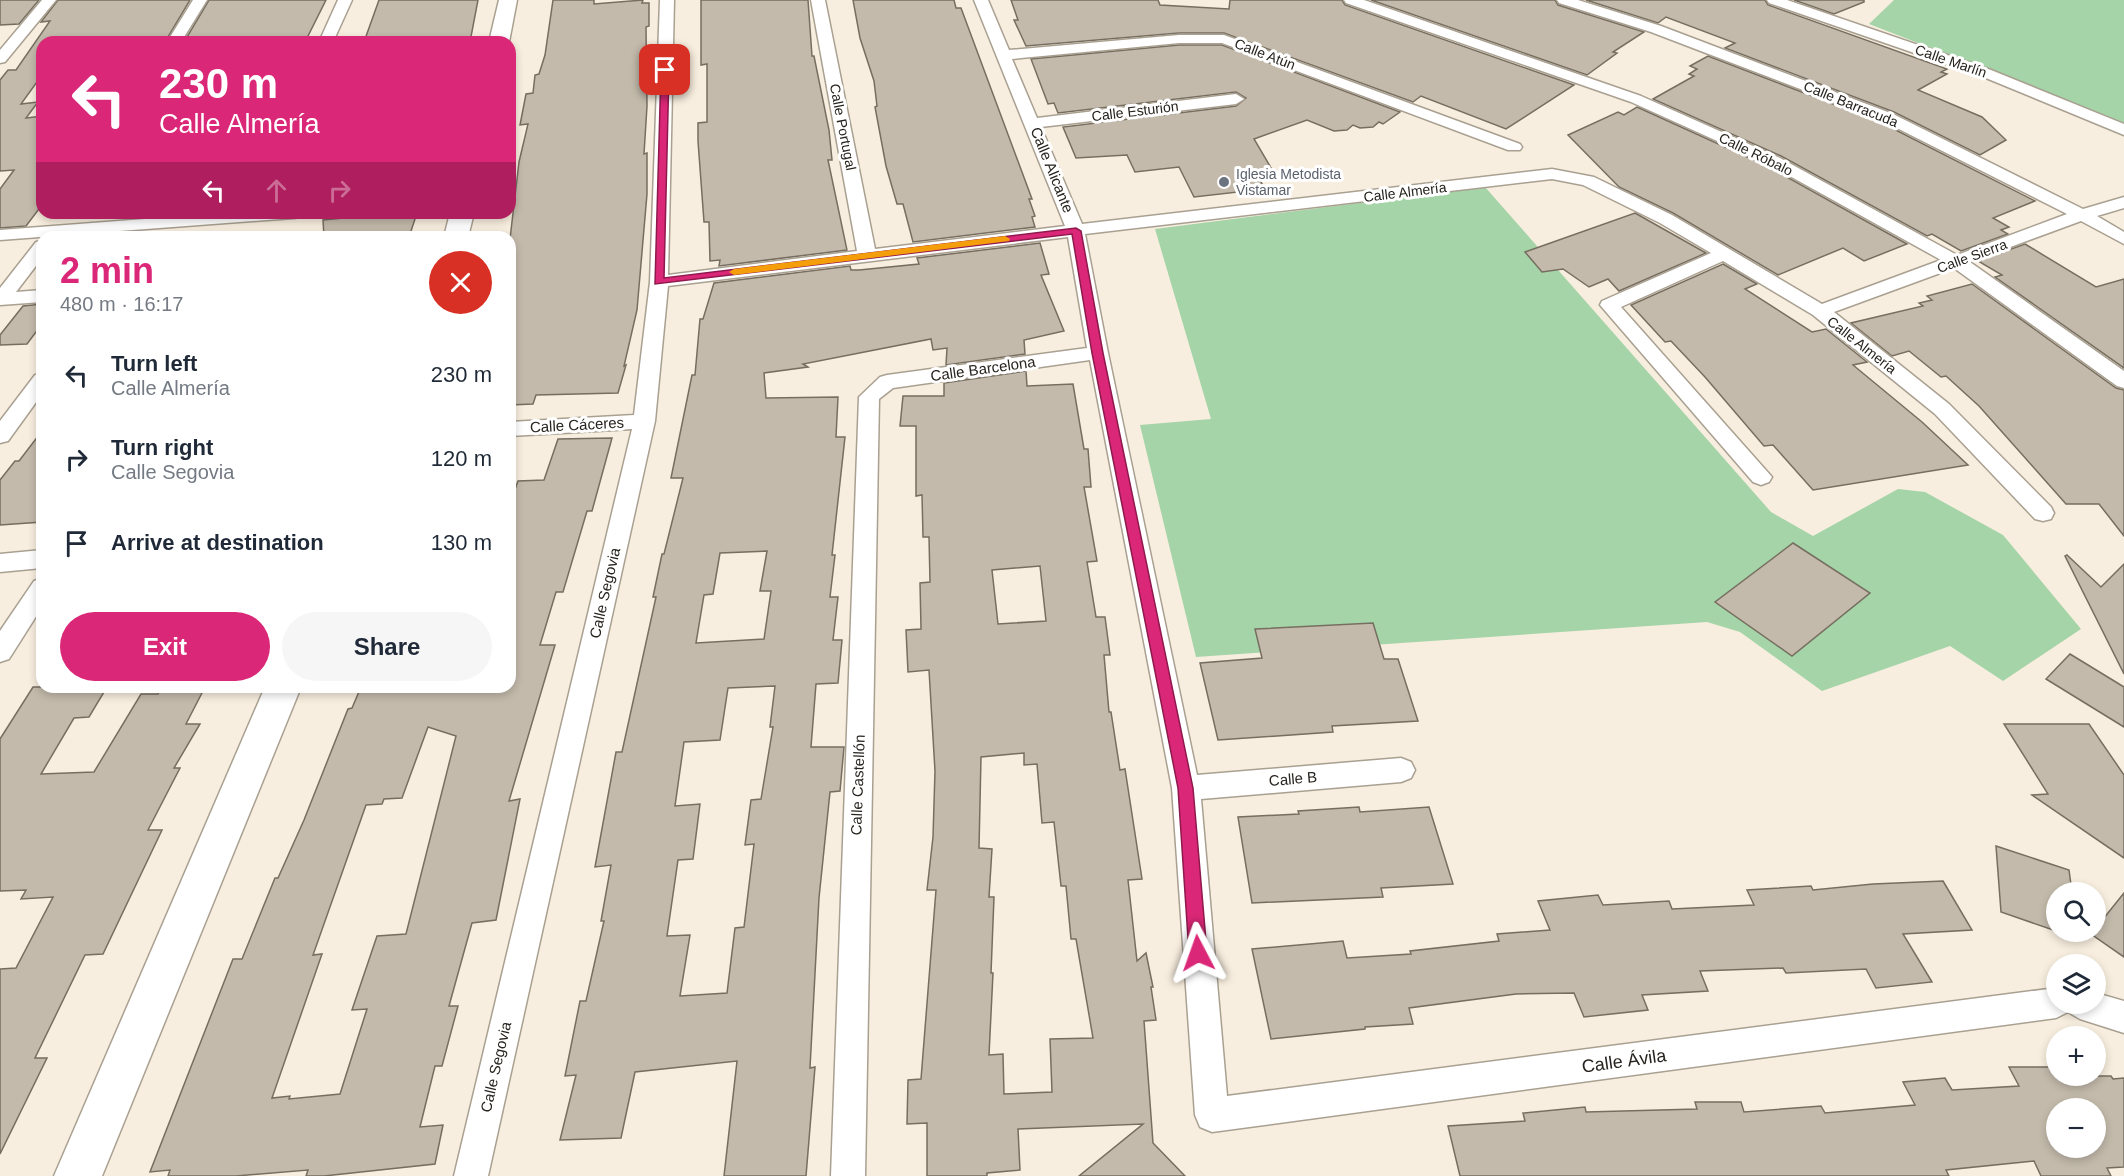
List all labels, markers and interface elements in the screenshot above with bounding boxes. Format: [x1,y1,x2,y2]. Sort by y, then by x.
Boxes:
street label: Calle Atún [1232,35,1298,73]
street label: Calle Marlín [1913,41,1989,81]
pin [639,44,690,95]
icon: arrive [648,53,681,86]
icon: left [60,60,138,138]
text: 230 m [159,60,278,107]
street label: Calle Barracuda [1801,78,1901,130]
street label: Calle Portugal [827,82,859,172]
street label: Calle Esturión [1091,98,1179,124]
text: Calle Almería [159,109,320,139]
street label: Calle Alicante [1028,124,1077,215]
street label: Calle Róbalo [1716,129,1796,179]
place label: Iglesia Metodista Vistamar [1236,166,1341,198]
icon: left [197,174,230,207]
icon: ahead [260,174,293,207]
icon: right [323,174,356,207]
marker: Iglesia Metodista Vistamar [1217,175,1231,189]
street label: Calle Almería [1363,179,1447,205]
street label: Calle Sierra [1935,236,2009,276]
text: 2 min [60,250,154,291]
button: close [429,251,492,314]
text: 480 m · 16:17 [60,293,183,315]
street label: Calle Almería [1824,313,1900,377]
text: Turn left [111,351,197,376]
street label: Calle Barcelona [929,353,1037,384]
icon: left [60,359,93,392]
text: 230 m [431,362,492,387]
text: Calle Almería [111,377,230,399]
street label: Calle Cáceres [529,414,624,435]
text: Turn right [111,435,213,460]
icon: right [60,443,93,476]
text: 120 m [431,446,492,471]
text: Calle Segovia [111,461,234,483]
icon: arrive [60,527,93,560]
text: Arrive at destination [111,530,324,555]
text: 130 m [431,530,492,555]
street label: Calle Segovia [586,545,623,640]
button: Exit [60,612,270,681]
button: Share [282,612,492,681]
street label: Calle Castellón [847,734,868,836]
street label: Calle B [1268,768,1318,789]
map controls [2046,882,2106,1158]
button: search [2046,882,2106,942]
position arrow [1166,921,1230,985]
button: layers [2046,954,2106,1014]
street label: Calle Segovia [477,1019,514,1114]
button: + [2046,1026,2106,1086]
street label: Calle Ávila [1580,1045,1668,1077]
button: − [2046,1098,2106,1158]

